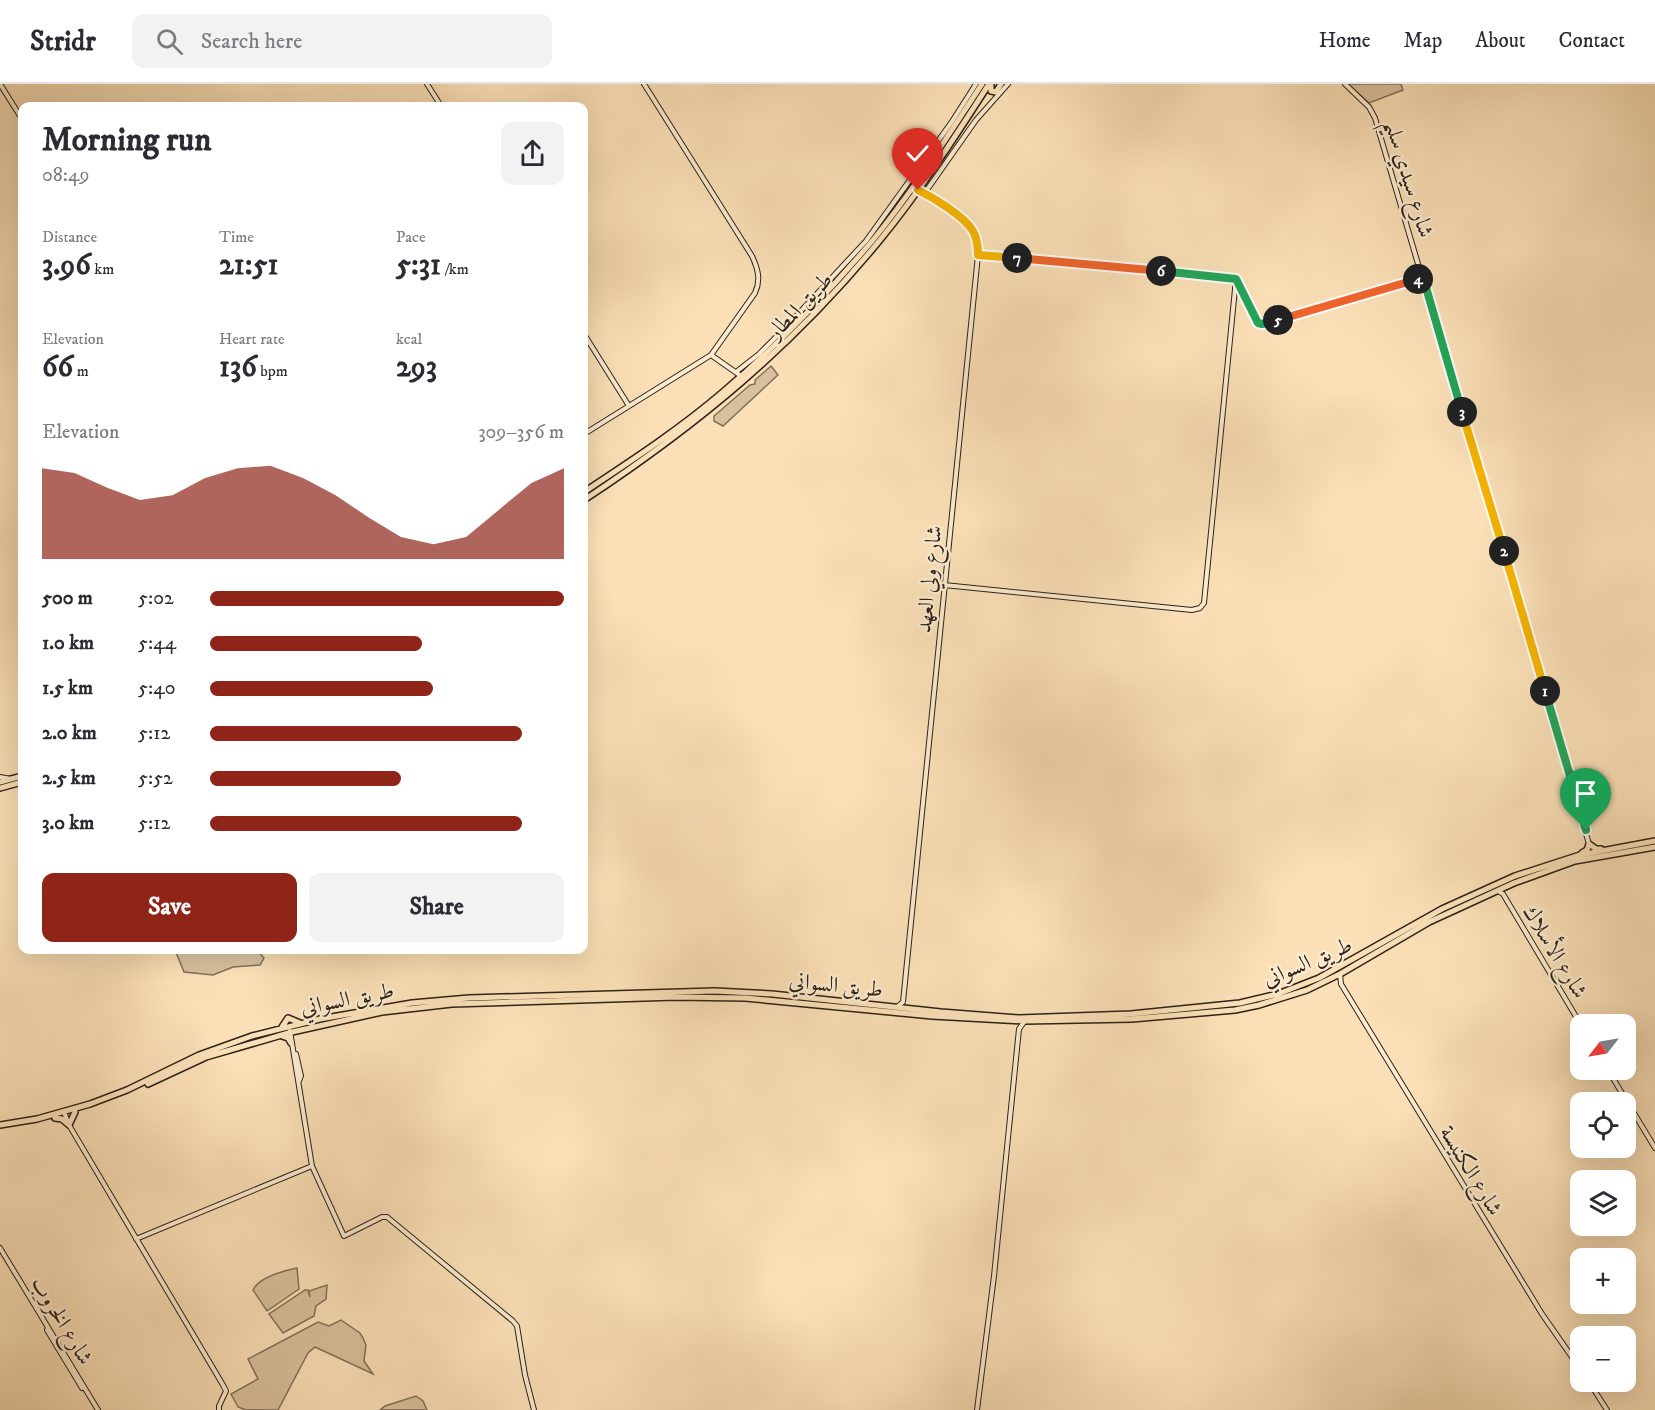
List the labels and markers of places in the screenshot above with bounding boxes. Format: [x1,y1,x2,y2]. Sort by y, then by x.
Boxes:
pin [892,128,943,190]
pin: 7 [1002,243,1032,273]
pin: 6 [1146,256,1176,286]
pin: 4 [1403,264,1433,294]
pin: 5 [1263,305,1293,335]
pin: 3 [1447,397,1477,427]
pin: 2 [1489,536,1519,566]
pin: 1 [1530,676,1560,706]
pin [1560,768,1611,830]

